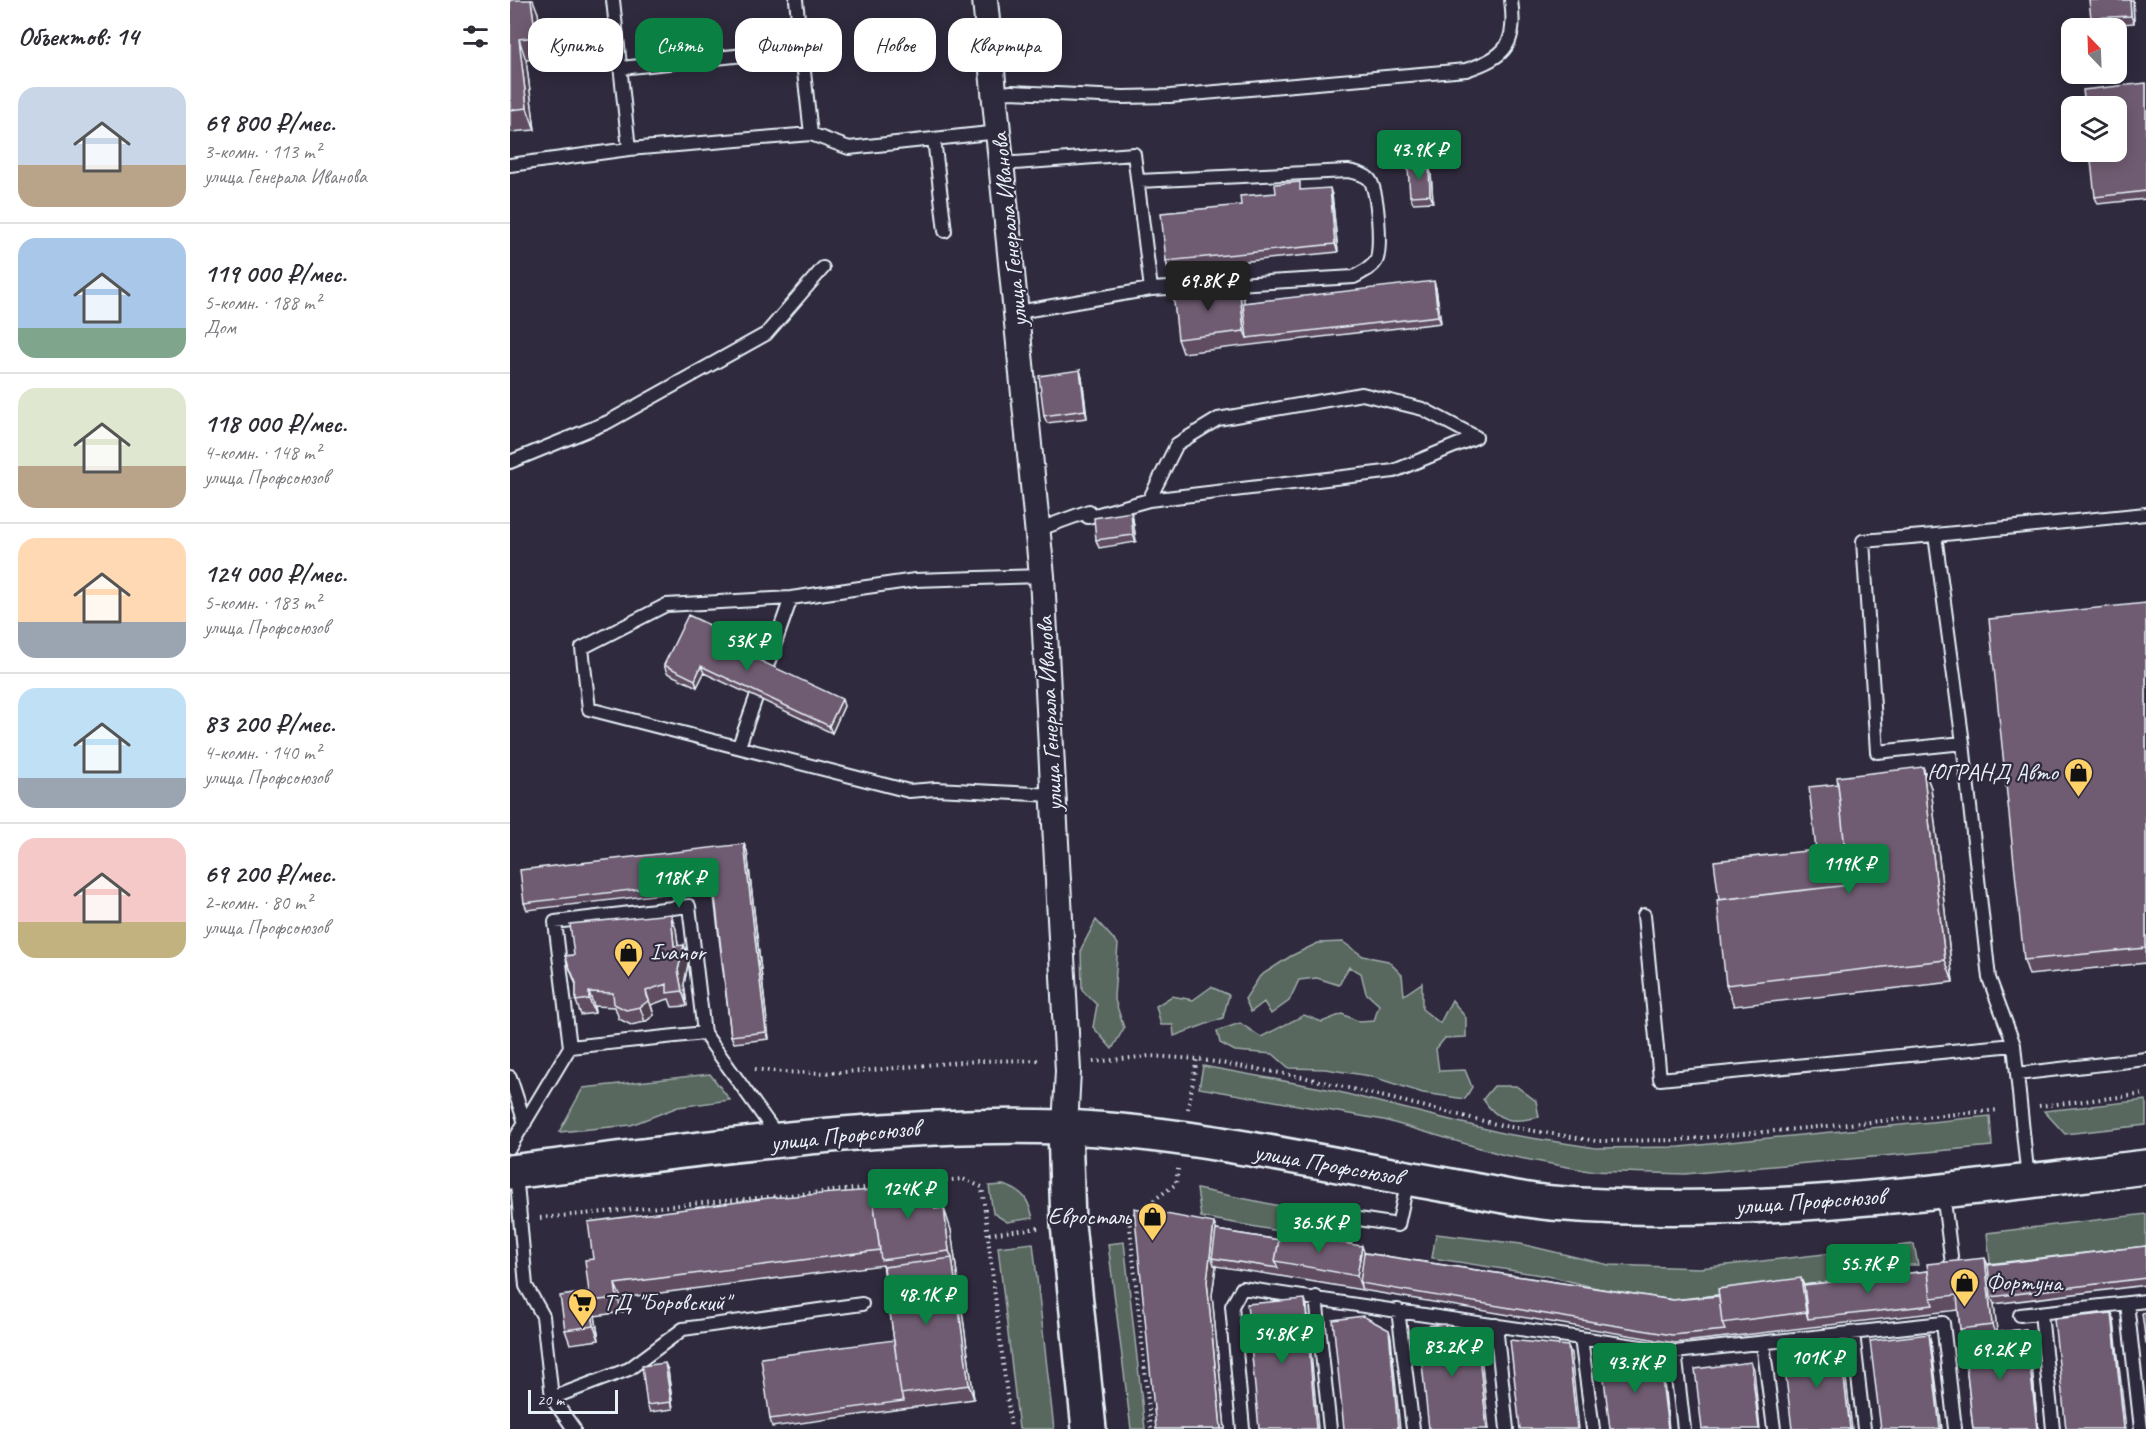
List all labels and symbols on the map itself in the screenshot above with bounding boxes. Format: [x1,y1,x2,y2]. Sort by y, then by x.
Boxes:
north arrow [2061,18,2127,84]
street label: улица Генерала Иванова [984,130,1034,331]
pin: 43.9K ₽ [1364,130,1474,181]
pin: 69.8K ₽ [1153,261,1263,312]
street label: улица Генерала Иванова [1029,614,1069,814]
pin: 53K ₽ [705,621,789,672]
shop icon: ЮГРАНД Авто [2063,756,2095,798]
place label: ЮГРАНД Авто [1927,757,2060,787]
pin: 119K ₽ [1800,844,1898,895]
pin: 118K ₽ [630,858,728,909]
shop icon: Ivanor [613,936,645,978]
place label: Ivanor [650,937,708,967]
street label: улица Профсоюзов [767,1112,927,1158]
street label: улица Профсоюзов [1250,1136,1410,1193]
pin: 124K ₽ [859,1169,957,1220]
street label: улица Профсоюзов [1732,1180,1891,1221]
shop icon: Евросталь [1136,1200,1168,1242]
place label: Евросталь [1048,1201,1133,1231]
pin: 36.5K ₽ [1264,1203,1374,1254]
pin: 55.7K ₽ [1813,1244,1923,1295]
shop icon: Фортуна [1949,1266,1981,1308]
place label: Фортуна [1986,1267,2064,1297]
pin: 48.1K ₽ [871,1275,981,1326]
supermarket icon: ТД "Боровский" [566,1286,598,1328]
place label: ТД "Боровский" [603,1287,735,1317]
pin: 54.8K ₽ [1227,1314,1337,1365]
pin: 83.2K ₽ [1397,1327,1507,1378]
pin: 69.2K ₽ [1945,1330,2055,1381]
pin: 101K ₽ [1768,1338,1866,1389]
pin: 43.7K ₽ [1580,1343,1690,1394]
scale bar [528,1387,618,1414]

